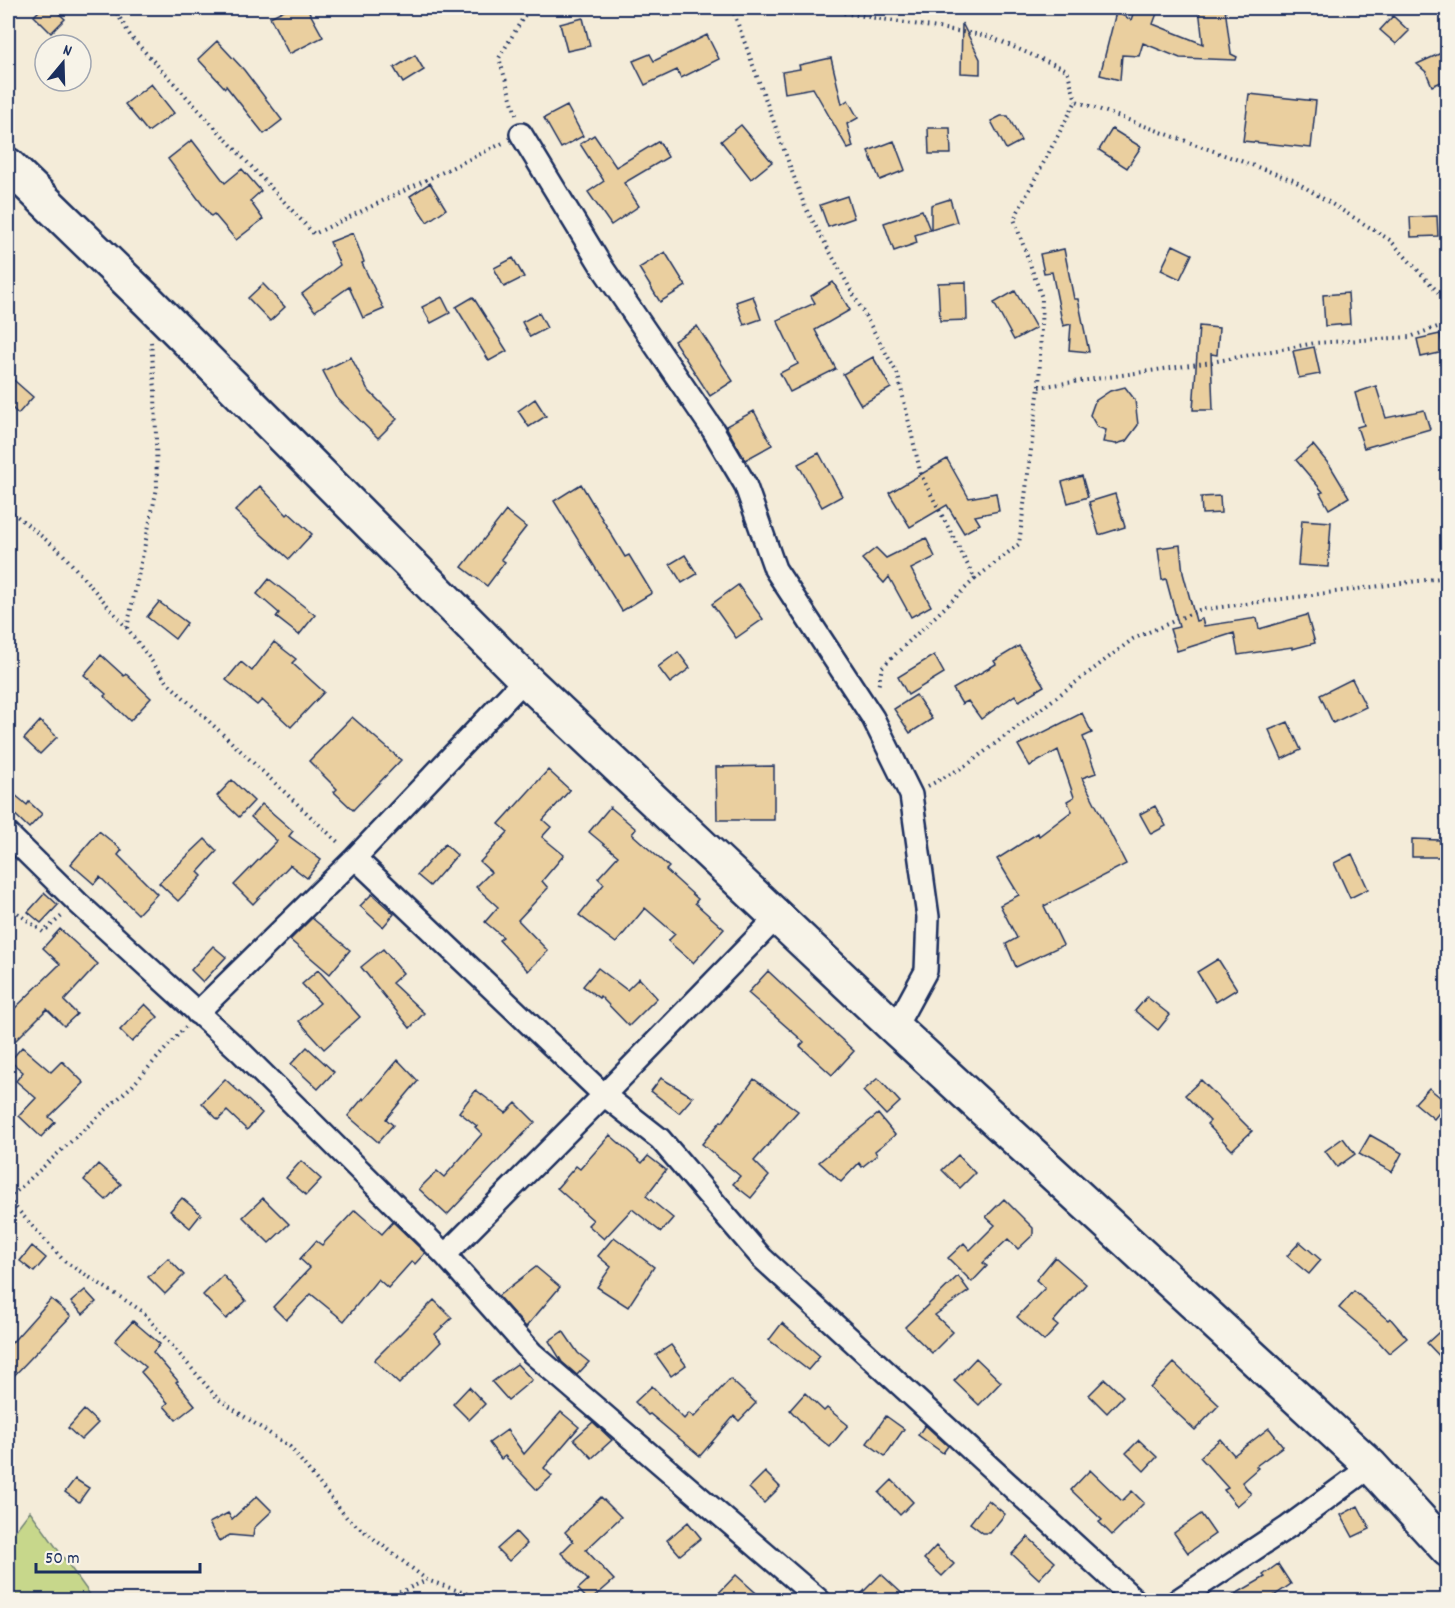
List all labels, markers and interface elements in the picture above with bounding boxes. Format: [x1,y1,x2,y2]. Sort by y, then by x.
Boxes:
north arrow [33,33,93,93]
text: N [60,39,75,63]
scale bar [36,1536,200,1574]
text: 50 m [45,1547,80,1572]

